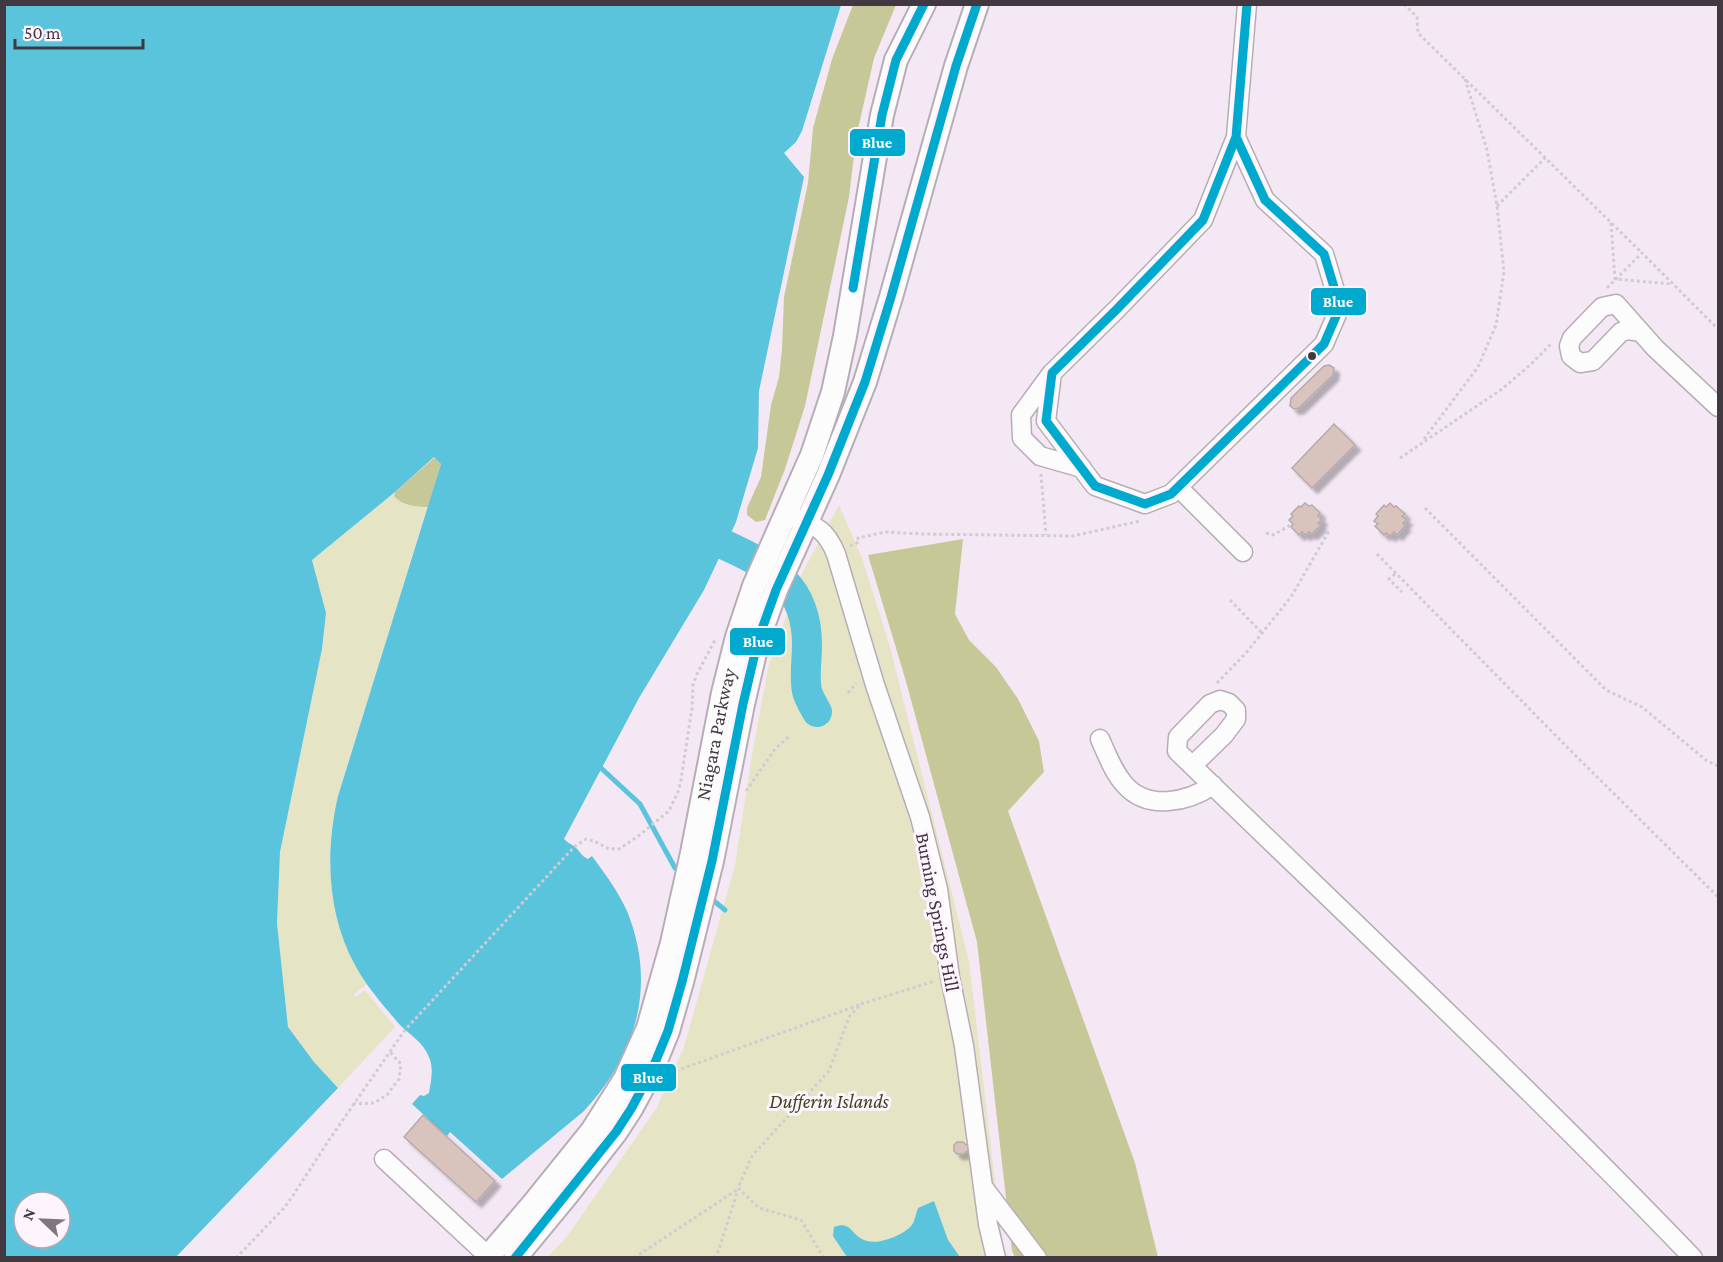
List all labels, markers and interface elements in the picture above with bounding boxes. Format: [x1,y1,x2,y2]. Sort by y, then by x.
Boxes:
scale bar [15,12,142,50]
text: 50 m [24,23,61,43]
line badge: Blue [849,128,906,157]
text: Blue [862,134,893,151]
line badge: Blue [1310,287,1367,316]
text: Blue [1323,293,1354,310]
unlabelled marker [1306,350,1318,362]
line badge: Blue [729,627,786,656]
text: Blue [743,633,774,650]
street label: Niagara Parkway [691,665,741,802]
street label: Burning Springs Hill [911,831,964,994]
line badge: Blue [620,1063,677,1092]
text: Blue [633,1069,664,1086]
park label: Dufferin Islands [769,1090,890,1113]
north arrow [12,1190,72,1250]
text: N [19,1206,39,1223]

